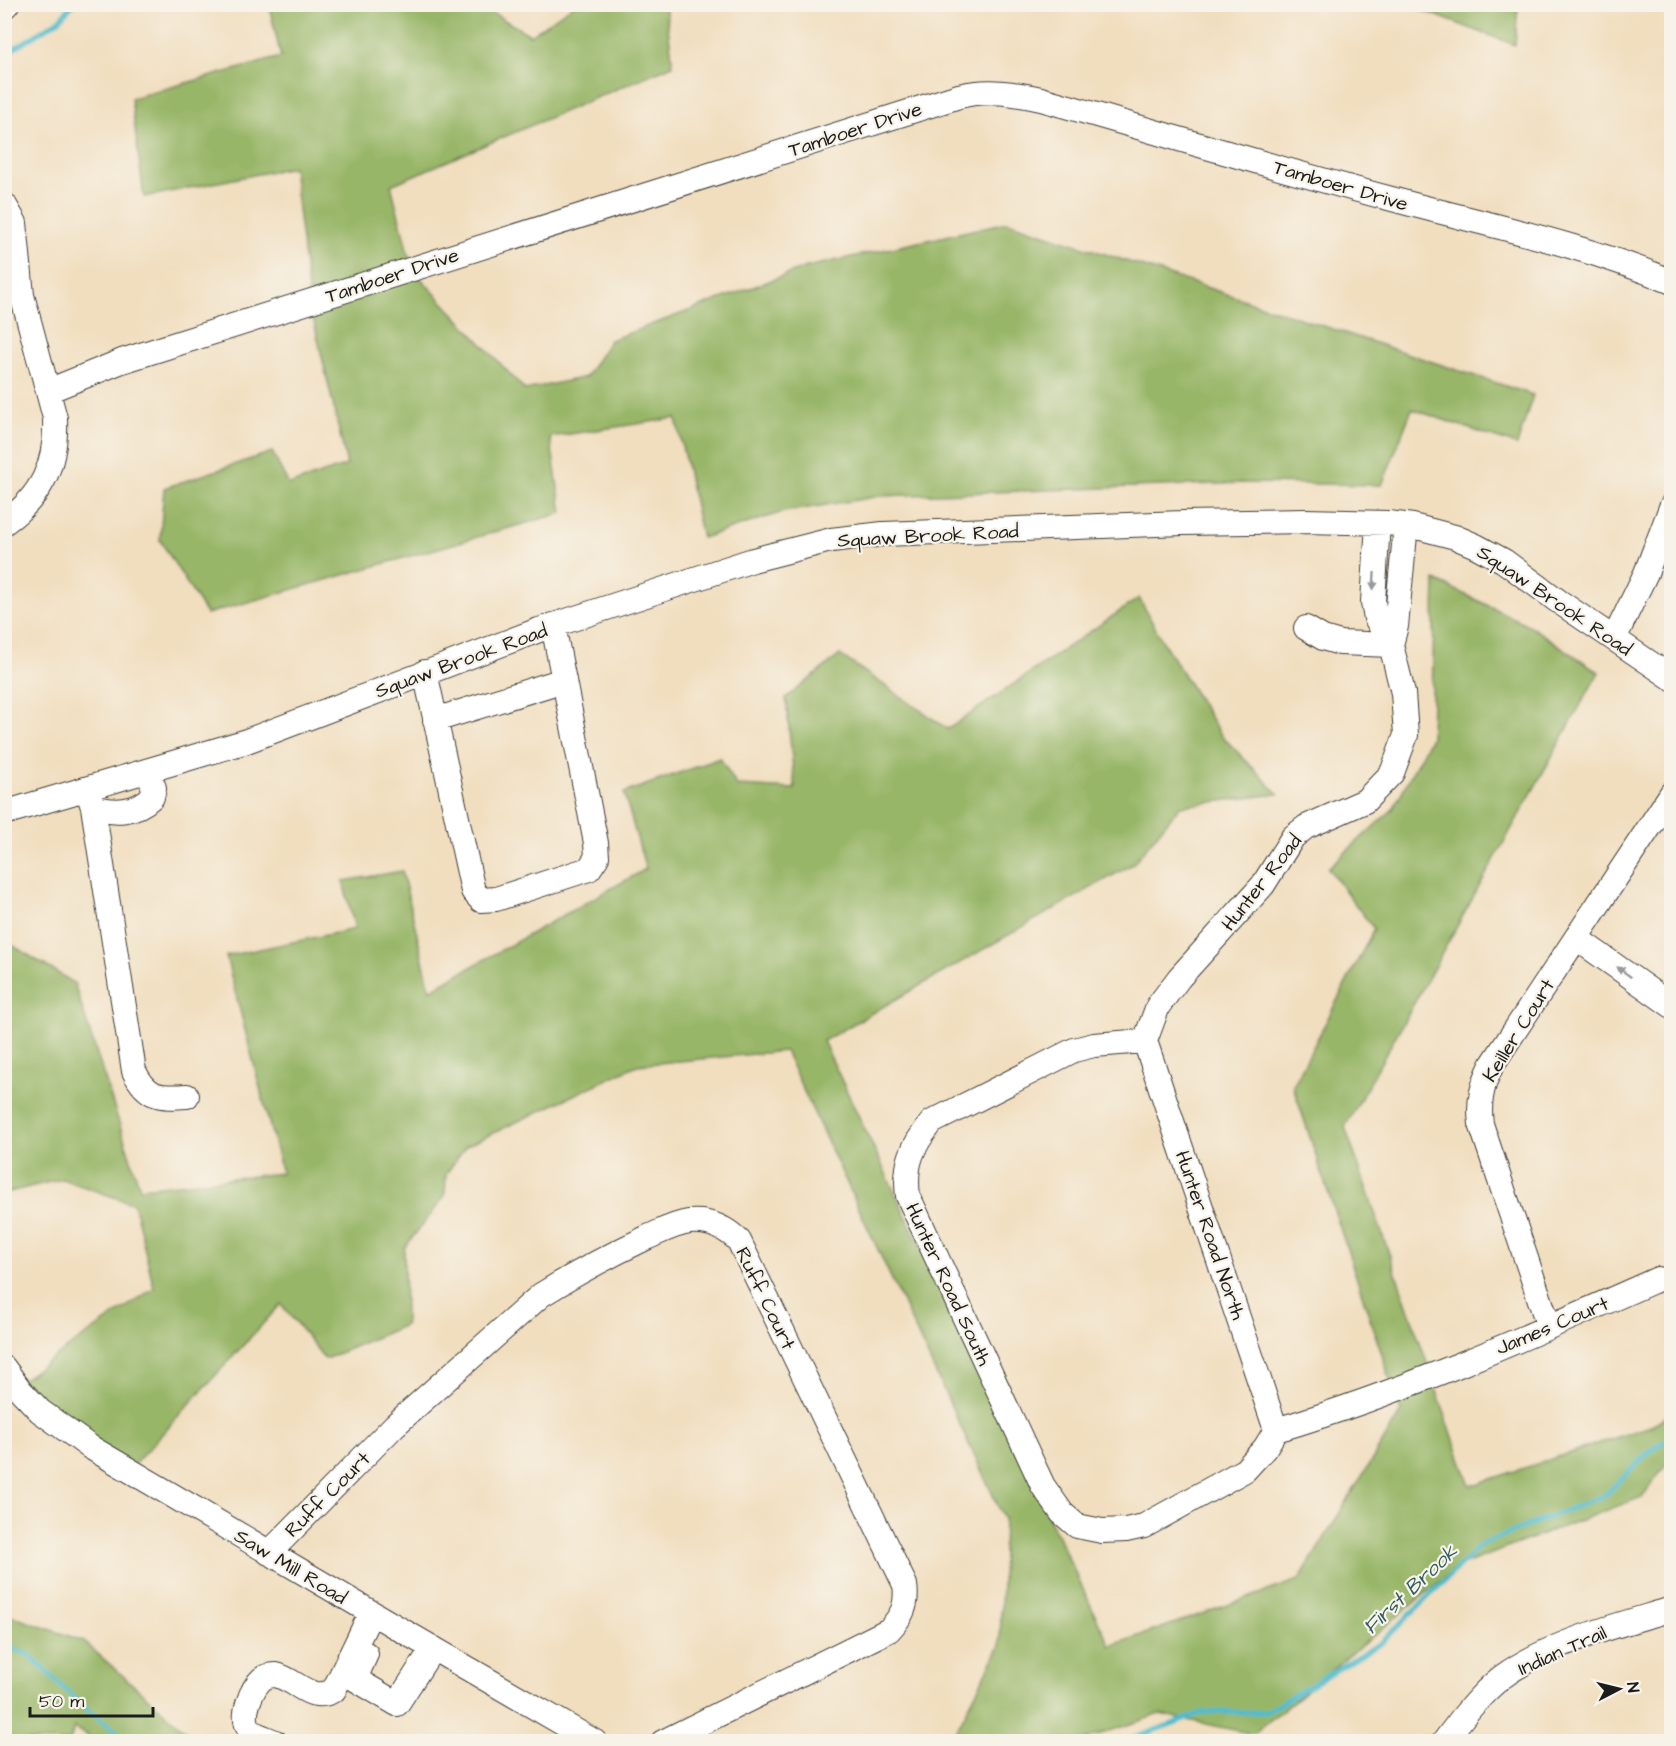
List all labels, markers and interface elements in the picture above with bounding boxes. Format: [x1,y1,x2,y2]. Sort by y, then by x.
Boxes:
street label: Tamboer Drive [785,95,926,165]
street label: Tamboer Drive [1270,153,1411,219]
street label: Tamboer Drive [322,241,463,311]
street label: Squaw Brook Road [837,517,1019,555]
street label: Squaw Brook Road [1471,538,1638,663]
one-way arrow [1370,571,1379,590]
street label: Squaw Brook Road [371,617,551,705]
street label: Hunter Road [1215,828,1309,937]
one-way arrow [1616,966,1632,978]
street label: Keiller Court [1476,974,1562,1087]
street label: Hunter Road North [1168,1147,1252,1324]
street label: Hunter Road South [898,1199,998,1370]
street label: Ruff Court [728,1242,802,1354]
street label: James Court [1492,1290,1613,1362]
street label: Ruff Court [279,1446,377,1544]
street label: Saw Mill Road [229,1522,352,1612]
water label: First Brook [1357,1537,1465,1641]
street label: Indian Trail [1514,1619,1611,1683]
north arrow [1589,1659,1649,1719]
scale bar [30,1680,153,1718]
text: N [1621,1681,1644,1694]
text: 50 m [39,1689,84,1714]

